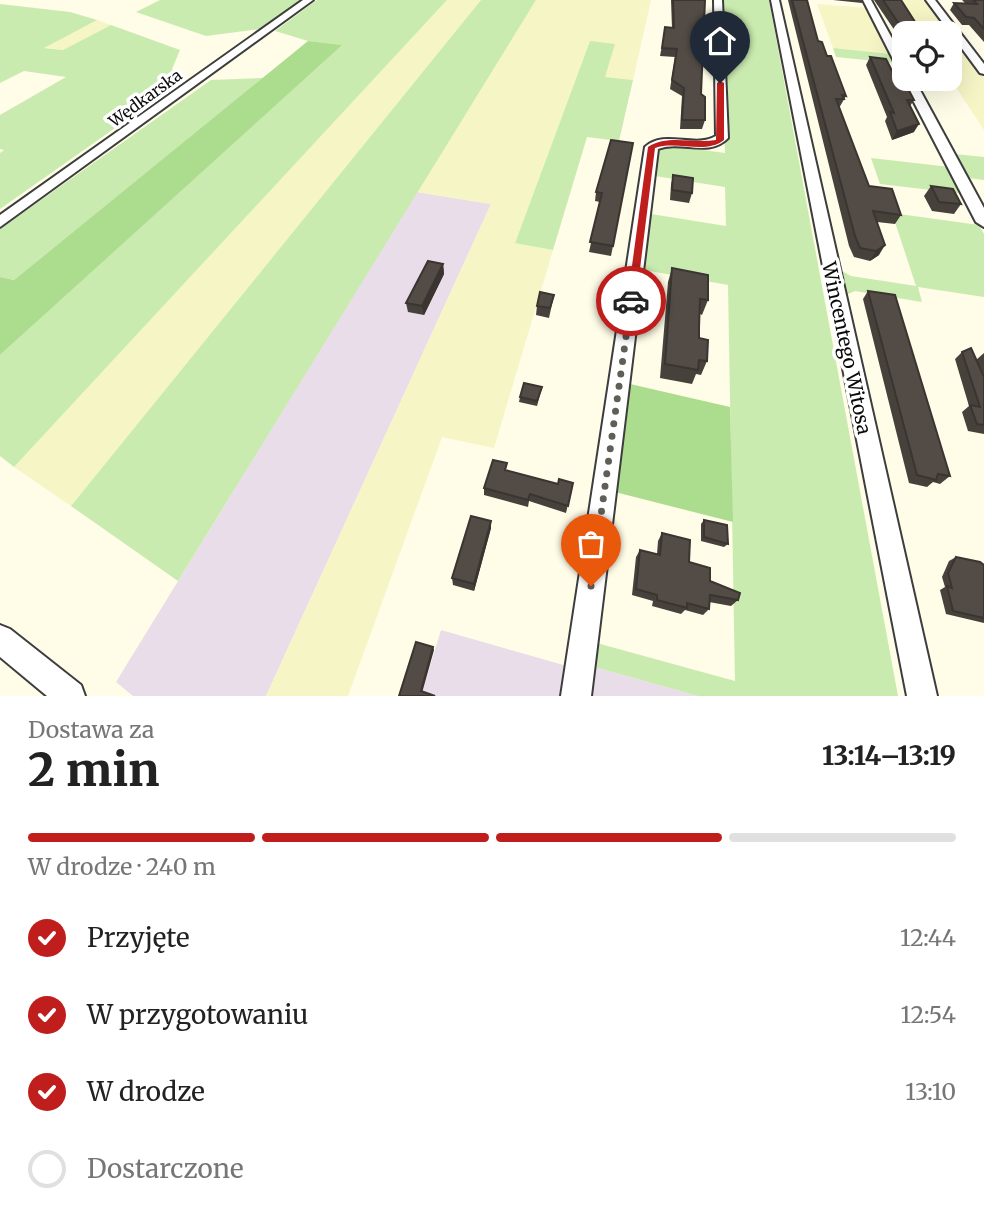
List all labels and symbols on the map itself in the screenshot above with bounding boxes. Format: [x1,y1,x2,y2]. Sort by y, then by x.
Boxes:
pin [690,11,750,83]
street label: Wędkarska [104,65,186,132]
street label: Wincentego Witosa [817,259,877,436]
courier [596,266,666,336]
pin [561,514,621,586]

